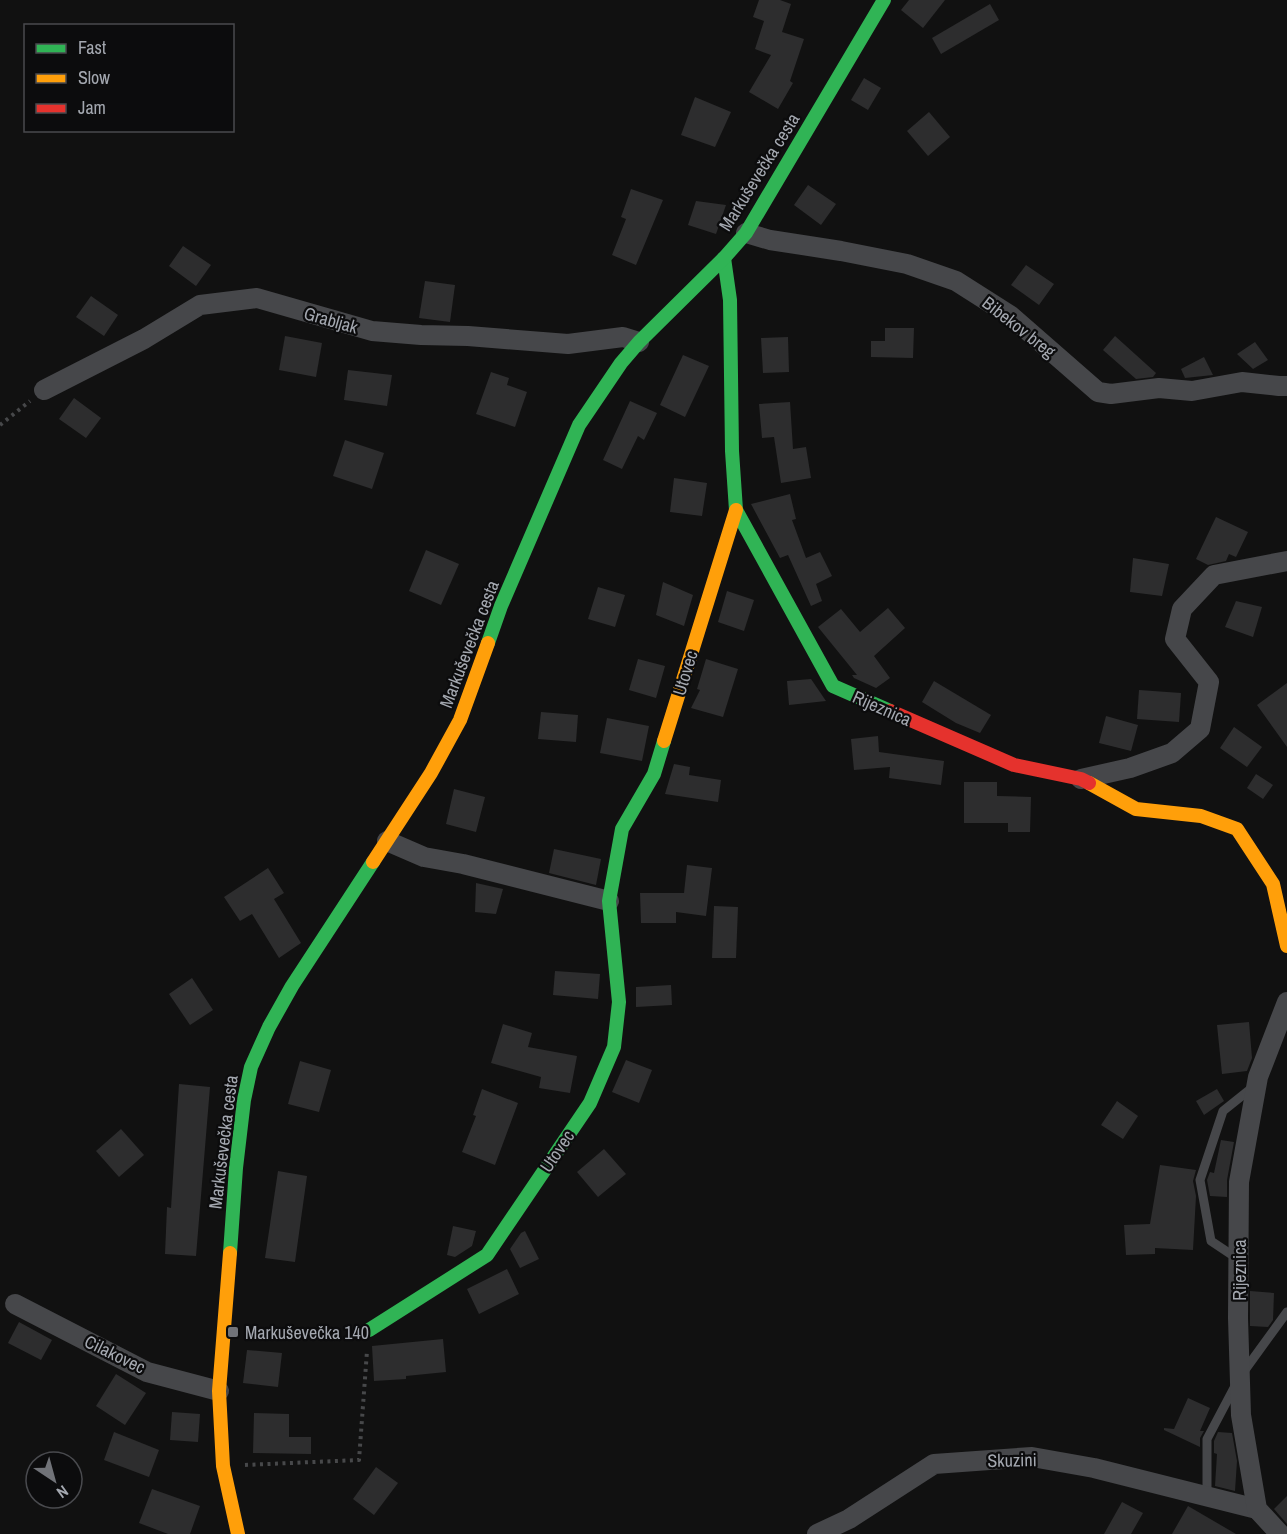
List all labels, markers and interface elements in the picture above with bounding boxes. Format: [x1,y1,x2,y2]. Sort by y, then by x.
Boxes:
legend [24,24,234,132]
text: Fast [78,35,106,60]
text: Slow [78,65,110,90]
text: Jam [78,95,106,120]
street label: Markuševečka cesta [713,108,805,236]
street label: Bibekov breg [977,290,1062,364]
street label: Grabljak [301,300,361,340]
street label: Markuševečka cesta [433,577,505,711]
street label: Utovec [666,647,704,699]
street label: Rijeznica [849,684,915,732]
street label: Markuševečka cesta [202,1074,244,1210]
street label: Utovec [534,1125,580,1177]
street label: Rijeznica [1227,1239,1252,1301]
place label: Markuševečka 140 [245,1320,369,1345]
marker: Markuševečka 140 [226,1325,240,1339]
street label: Cilakovec [80,1329,150,1379]
street label: Skuzini [987,1447,1037,1473]
north arrow [24,1450,84,1510]
text: N [53,1480,73,1504]

